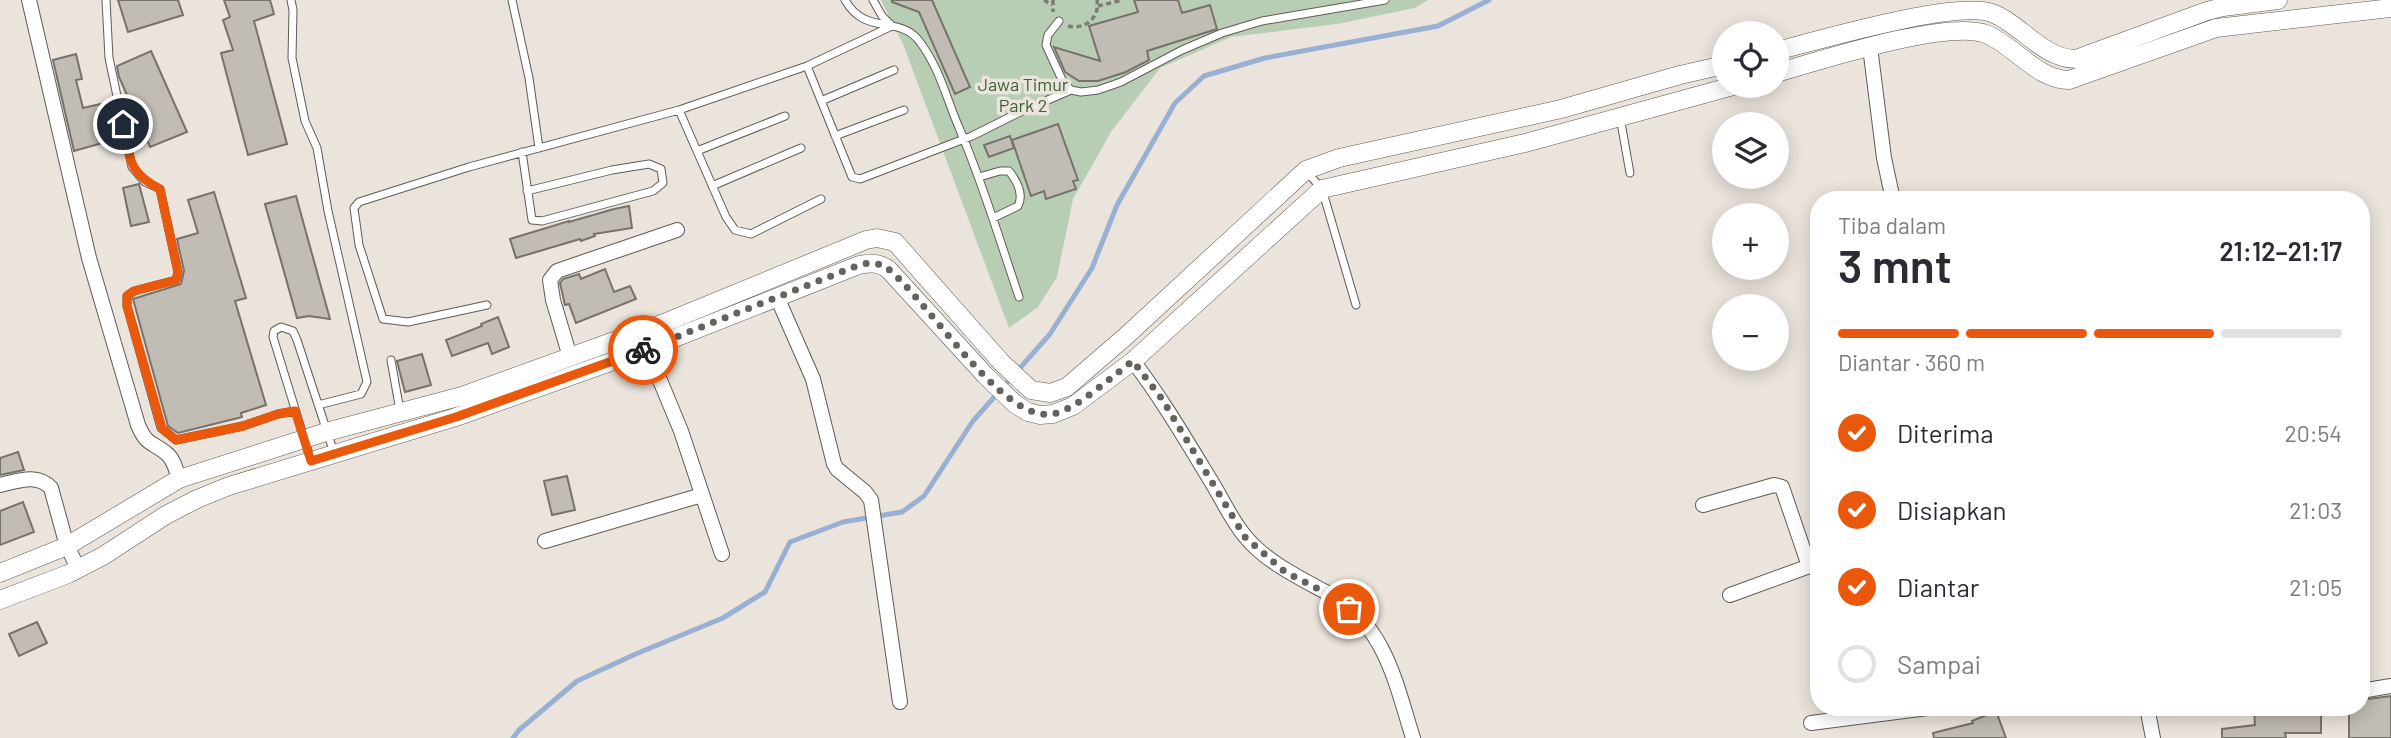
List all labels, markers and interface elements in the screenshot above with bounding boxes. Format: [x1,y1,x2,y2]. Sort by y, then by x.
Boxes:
map controls [1712,21,1789,371]
button: locate [1712,21,1789,98]
park label: Jawa Timur Park 2 [978,73,1069,116]
pin [93,94,153,154]
icon: home [104,105,142,143]
button: layers [1712,112,1789,189]
button: + [1712,203,1789,280]
text: Tiba dalam [1838,211,1946,239]
text: 21:12–21:17 [2219,235,2342,266]
text: 3 mnt [1838,237,1952,292]
button: − [1712,294,1789,371]
courier [608,315,678,385]
icon: bike [624,331,662,369]
text: Diantar · 360 m [1838,348,1985,376]
icon: check [1838,414,1876,452]
text: Diterima [1897,417,1994,448]
text: 20:54 [2284,419,2342,447]
icon: check [1838,491,1876,529]
text: Disiapkan [1897,494,2007,525]
text: 21:03 [2289,496,2342,524]
icon: check [1838,568,1876,606]
text: Diantar [1897,571,1979,602]
text: 21:05 [2289,573,2342,601]
pin [1319,579,1379,639]
icon: bag [1330,590,1368,628]
text: Sampai [1897,648,1981,679]

